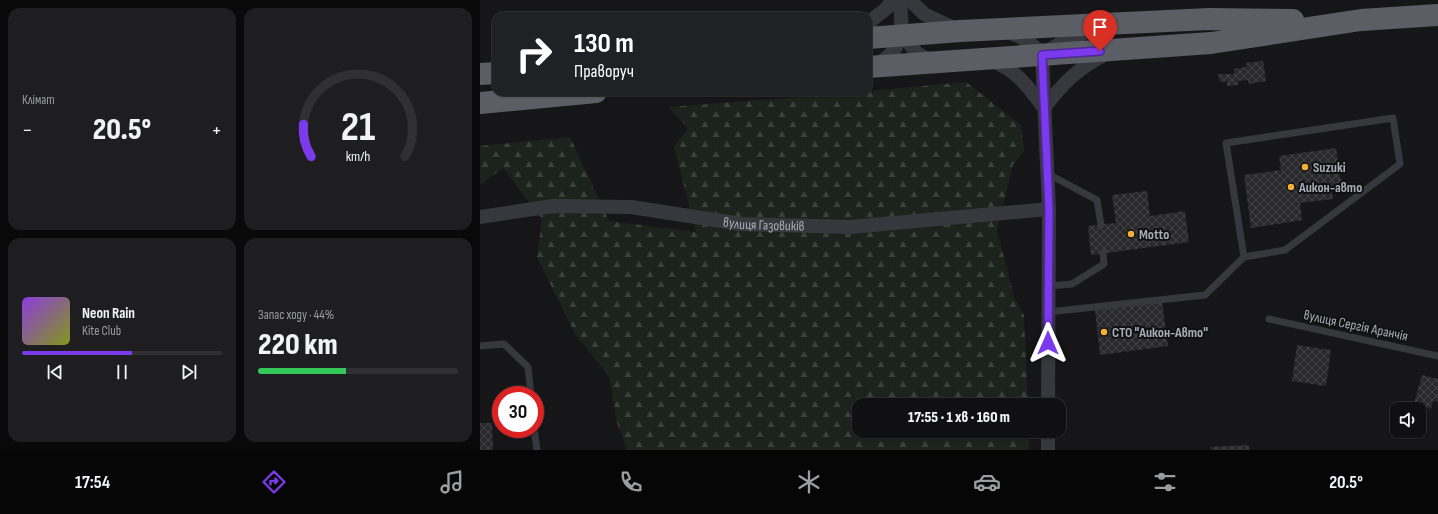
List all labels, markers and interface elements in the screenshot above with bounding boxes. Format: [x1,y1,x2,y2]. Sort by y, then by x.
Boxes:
pin [1083,10,1117,51]
icon: arrive [1089,16,1111,38]
text: 130 m [574,27,634,60]
icon: right [508,28,560,80]
text: Праворуч [574,61,634,82]
text: Клімат [22,92,55,108]
text: 21 [341,103,375,152]
text: 20.5° [93,112,151,148]
text: − [22,117,33,144]
text: + [211,117,222,144]
text: km/h [346,148,370,165]
place label: Suzuki [1313,159,1346,176]
marker: Suzuki [1300,162,1310,172]
place label: Аикон-авто [1298,179,1362,196]
marker: Аикон-авто [1286,182,1296,192]
street label: вулиця Газовиків [722,213,805,235]
place label: Motto [1139,226,1169,243]
marker: Motto [1126,229,1136,239]
text: Neon Rain [82,304,135,323]
street label: вулиця Сергія Аранчія [1302,306,1410,345]
text: Запас ходу · 44% [258,307,334,323]
position arrow [1027,322,1069,364]
text: Kite Club [82,323,121,339]
place label: СТО "Аикон-Авто" [1112,324,1208,341]
text: 220 km [258,327,338,363]
marker: СТО "Аикон-Авто" [1099,327,1109,337]
icon: previous [44,361,66,383]
icon: pause [111,361,133,383]
icon: next [178,361,200,383]
speed limit sign: 30 [492,386,544,438]
map controls [1390,402,1426,438]
button: sound [1390,402,1426,438]
text: 17:55 · 1 хв · 160 m [908,408,1010,427]
icon: directions [260,468,288,496]
icon: music [438,468,466,496]
icon: phone [617,468,645,496]
icon: climate [795,468,823,496]
icon: car [973,468,1001,496]
icon: filters [1151,468,1179,496]
text: 17:54 [75,472,110,493]
text: 20.5° [1329,472,1363,493]

